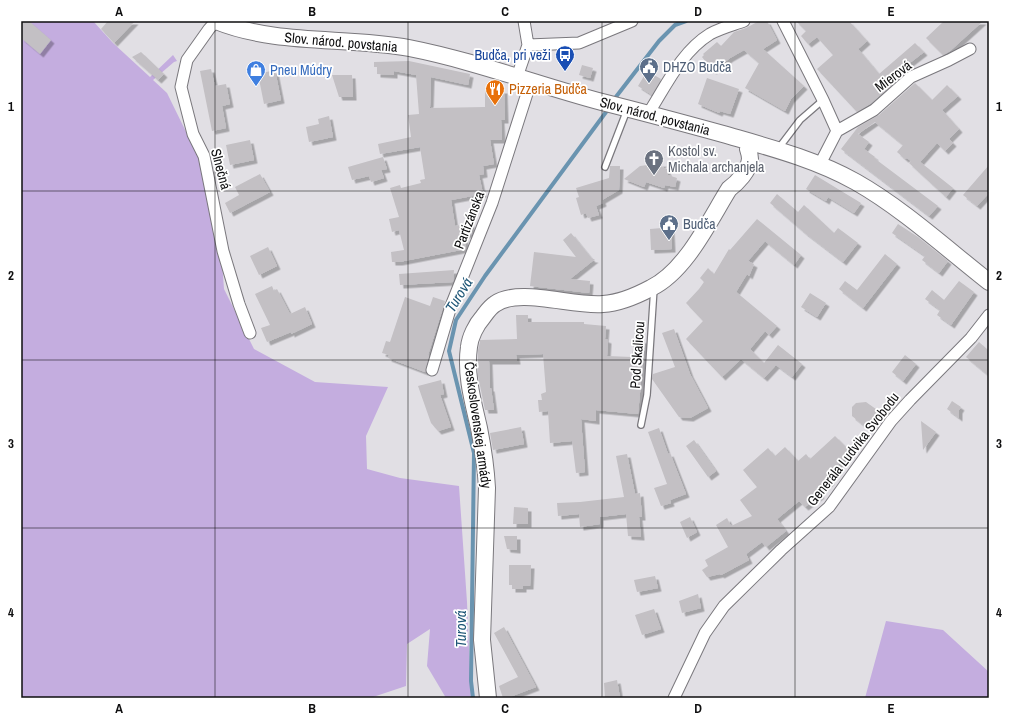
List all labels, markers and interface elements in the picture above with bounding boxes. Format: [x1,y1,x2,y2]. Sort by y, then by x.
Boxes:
text: A [115,3,123,20]
text: B [308,3,316,20]
text: C [501,3,509,20]
text: D [694,3,702,20]
text: E [887,3,895,20]
street label: Slov. národ. povstania [284,28,399,56]
bus stop icon: Budča, pri veži [554,44,576,72]
place label: Budča, pri veži [474,46,551,64]
public building icon: DHZO Budča [638,56,660,84]
street label: Mierová [871,56,915,96]
place label: DHZO Budča [663,58,732,76]
shop icon: Pneu Múdry [245,59,267,87]
place label: Pneu Múdry [270,61,332,79]
restaurant icon: Pizzeria Budča [484,78,506,106]
place label: Pizzeria Budča [509,80,587,98]
street label: Slov. národ. povstania [598,93,713,140]
text: 1 [8,98,14,115]
text: 1 [996,98,1002,115]
place label: Kostol sv. Michala archanjela [668,142,765,176]
street label: Slnečná [207,147,235,192]
church icon: Kostol sv. Michala archanjela [643,148,665,176]
street label: Partizánska [450,188,488,252]
public building icon: Budča [658,213,680,241]
place label: Budča [683,215,716,233]
text: 2 [8,267,14,284]
text: 2 [996,267,1002,284]
water label: Turová [440,273,477,316]
street label: Pod Skalicou [626,321,648,389]
street label: Československej armády [460,361,496,490]
street label: Generála Ludvika Svobodu [803,389,903,509]
text: 3 [8,435,14,452]
text: 3 [996,435,1002,452]
text: 4 [8,604,14,621]
text: 4 [996,604,1002,621]
water label: Turová [450,610,471,648]
text: A [115,700,123,717]
text: B [308,700,316,717]
text: C [501,700,509,717]
text: D [694,700,702,717]
text: E [887,700,895,717]

